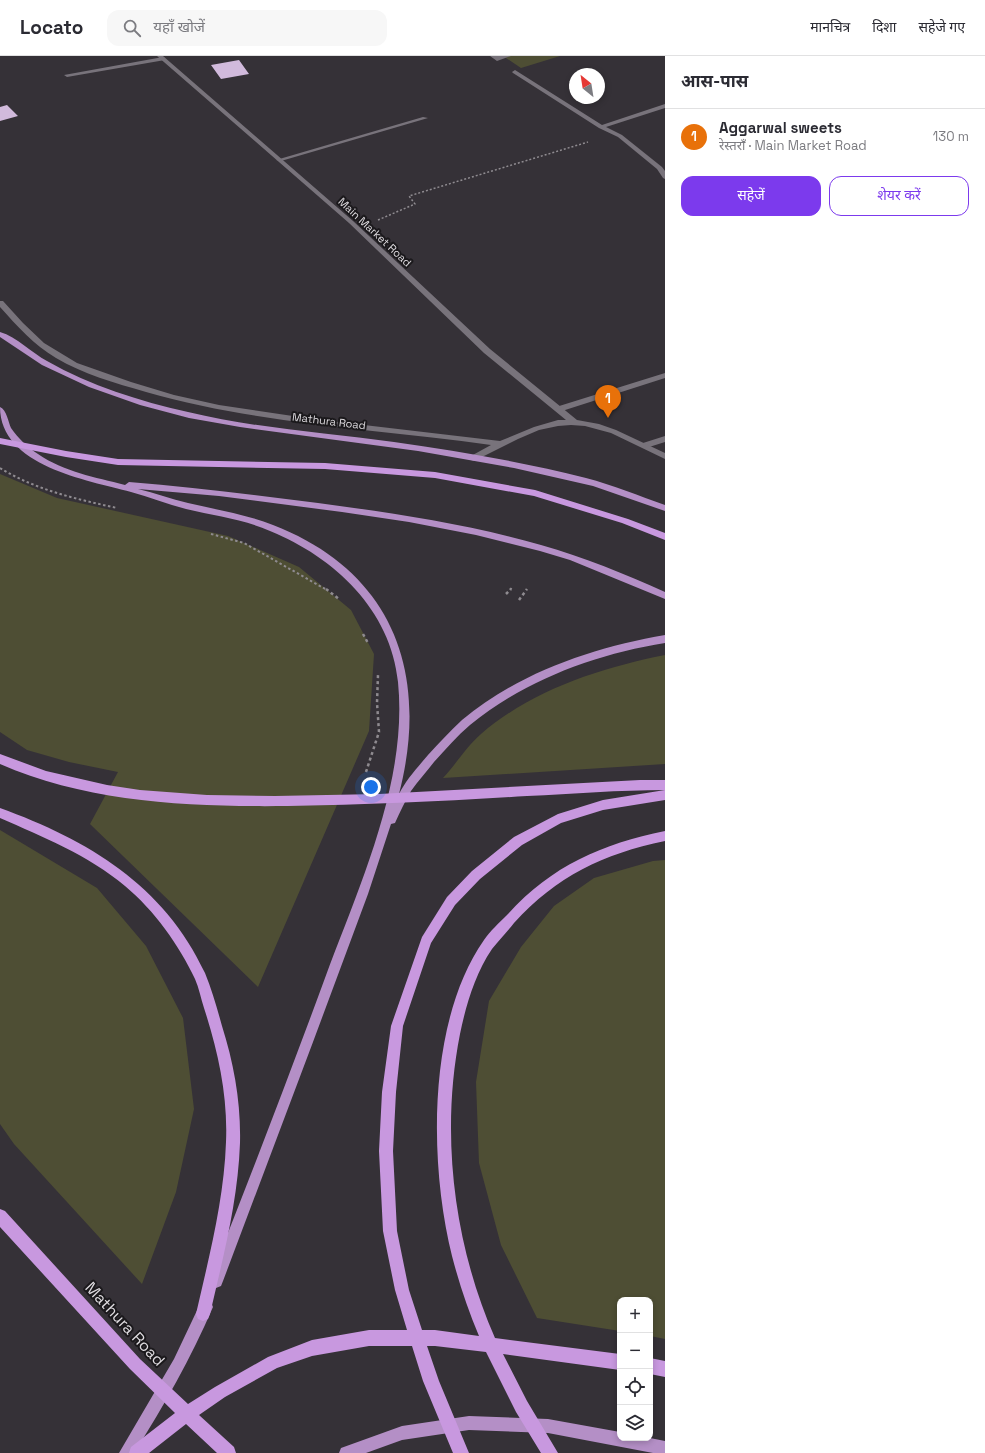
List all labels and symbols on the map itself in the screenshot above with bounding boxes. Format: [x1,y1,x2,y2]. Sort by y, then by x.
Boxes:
north arrow [569,68,605,104]
street label: Main Market Road [336,195,414,269]
pin: 1 [595,385,621,418]
street label: Mathura Road [291,410,367,432]
your location [361,777,381,797]
street label: Mathura Road [81,1277,169,1371]

